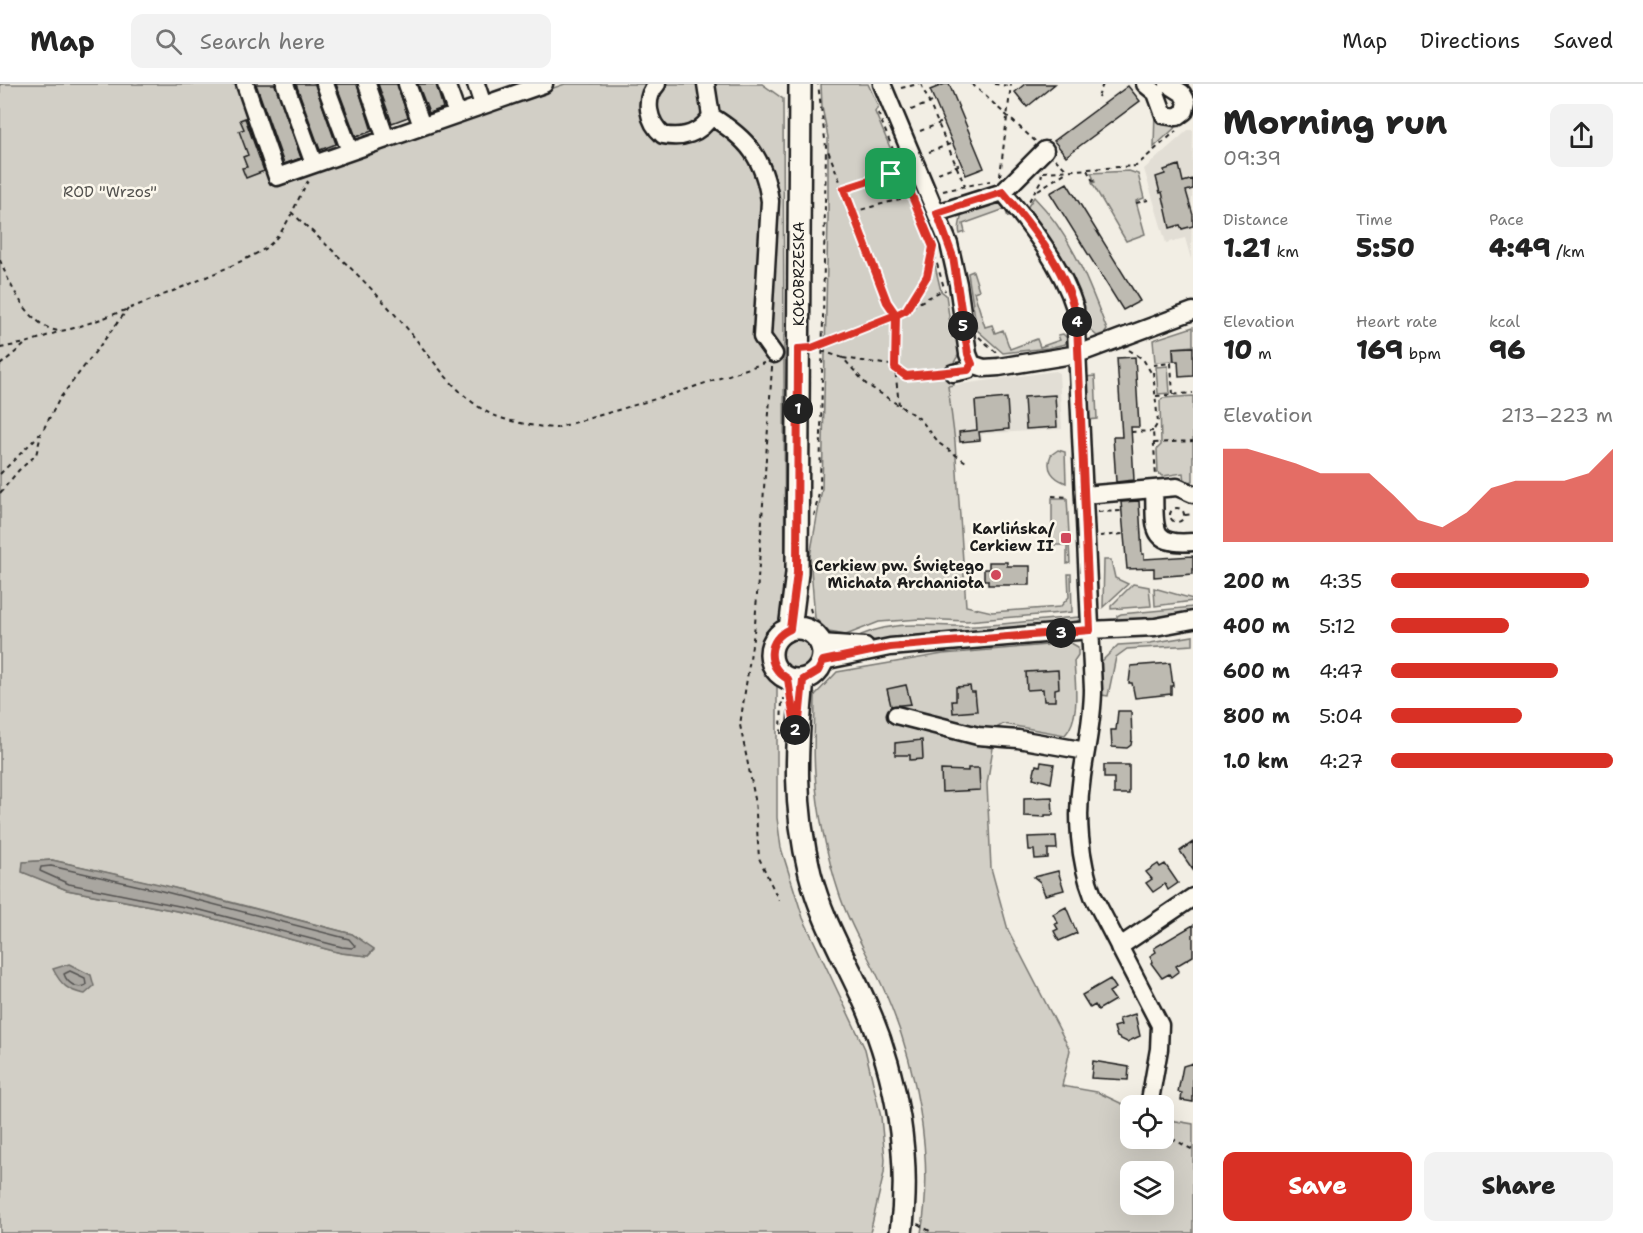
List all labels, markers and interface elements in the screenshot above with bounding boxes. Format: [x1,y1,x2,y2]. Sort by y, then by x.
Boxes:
search box [131,14,551,68]
text: Map [30,22,95,60]
icon: search [152,25,185,58]
text: Search here [200,27,325,56]
text: Map [1342,27,1387,55]
text: Directions [1420,27,1520,55]
text: Saved [1553,27,1613,55]
text: Morning run [1223,100,1447,145]
button: share [1550,104,1613,167]
text: 09:39 [1223,145,1281,171]
pin [865,148,916,199]
icon: arrive [874,157,907,190]
park label: ROD "Wrzos" [63,182,157,202]
text: Distance [1223,209,1289,230]
text: Time [1356,209,1393,230]
text: Pace [1489,209,1524,230]
street label: KOŁOBRZESKA [789,222,809,326]
text: 1.21 [1223,230,1271,265]
text: 5:50 [1356,230,1415,265]
text: 4:49 [1489,230,1551,265]
text: km [1271,241,1299,262]
text: /km [1551,241,1585,262]
pin: 4 [1062,307,1092,337]
pin: 5 [948,311,978,341]
text: 4 [1071,311,1083,332]
text: Elevation [1223,311,1295,332]
text: Heart rate [1356,311,1438,332]
text: kcal [1489,311,1520,332]
text: 5 [958,315,968,336]
text: 10 [1223,332,1253,367]
text: 169 [1356,332,1403,367]
text: 96 [1489,332,1525,367]
text: m [1253,343,1272,364]
text: bpm [1403,343,1441,364]
pin: 1 [783,394,813,424]
text: 1 [794,398,802,419]
text: Elevation [1223,402,1313,428]
text: 213–223 m [1501,402,1613,428]
place label: Karlińska/ Cerkiew II [969,519,1056,556]
marker: Karlińska/ Cerkiew II [1059,531,1073,545]
place label: Cerkiew pw. Świętego Michała Archanioła [814,555,985,593]
marker: Cerkiew pw. Świętego Michała Archanioła [989,568,1003,582]
text: 200 m [1223,568,1290,594]
text: 4:35 [1319,568,1362,594]
text: 400 m [1223,613,1290,639]
text: 5:12 [1319,613,1356,639]
pin: 3 [1046,618,1076,648]
text: 3 [1055,622,1067,643]
text: 600 m [1223,658,1290,684]
text: 4:47 [1319,658,1363,684]
text: 800 m [1223,703,1290,729]
text: 5:04 [1319,703,1363,729]
pin: 2 [780,715,810,745]
text: 2 [789,719,801,740]
text: 1.0 km [1223,748,1288,774]
text: 4:27 [1319,748,1363,774]
map controls [1120,1095,1174,1215]
button: locate [1120,1095,1174,1149]
button: Save [1223,1152,1412,1221]
button: Share [1424,1152,1613,1221]
button: layers [1120,1161,1174,1215]

